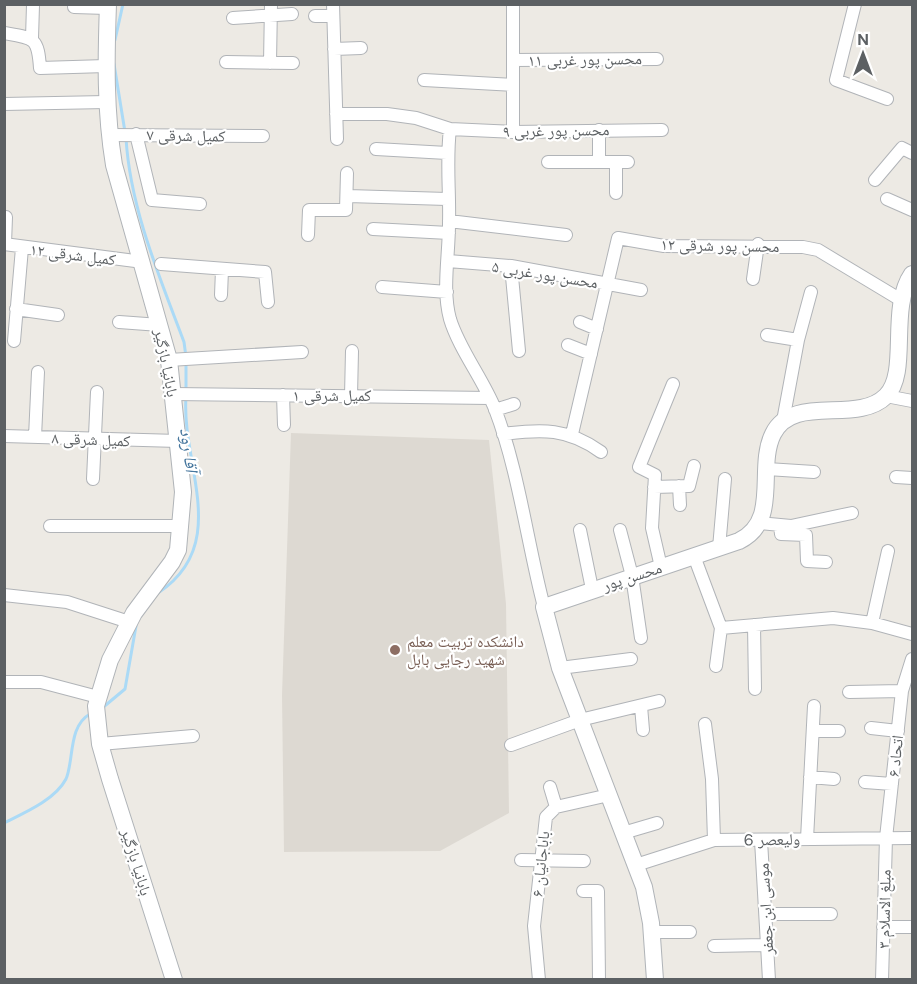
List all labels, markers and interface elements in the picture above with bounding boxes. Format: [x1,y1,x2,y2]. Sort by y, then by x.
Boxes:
north arrow [833,24,893,84]
text: N [857,29,869,50]
street label: محسن پور غربی ۱۱ [528,48,642,71]
street label: محسن پور غربی ۹ [502,119,610,142]
street label: کمیل شرقی ۷ [146,124,226,147]
street label: محسن پور شرقی ۱۲ [660,234,780,257]
street label: کمیل شرقی ۱۲ [29,239,117,270]
street label: محسن پور غربی ۵ [490,256,599,293]
street label: بابانیا بازگیر [149,326,183,399]
street label: کمیل شرقی ۱ [293,385,372,406]
water label: آقا رود [174,426,205,478]
street label: کمیل شرقی ۸ [51,428,131,451]
street label: محسن پور [599,557,665,596]
place label: دانشکده تربیت معلم شهید رجایی بابل [407,631,524,670]
marker: دانشکده تربیت معلم شهید رجایی بابل [388,643,402,657]
street label: اتحاد ۶ [883,734,908,778]
street label: بابانیا بازگیر [116,825,157,898]
street label: ولیعصر 6 [744,829,800,850]
street label: باباجانیان ۶ [527,830,554,898]
street label: موسی ابن جعفر [753,863,778,956]
street label: مبلغ الاسلام ۳ [873,869,896,949]

